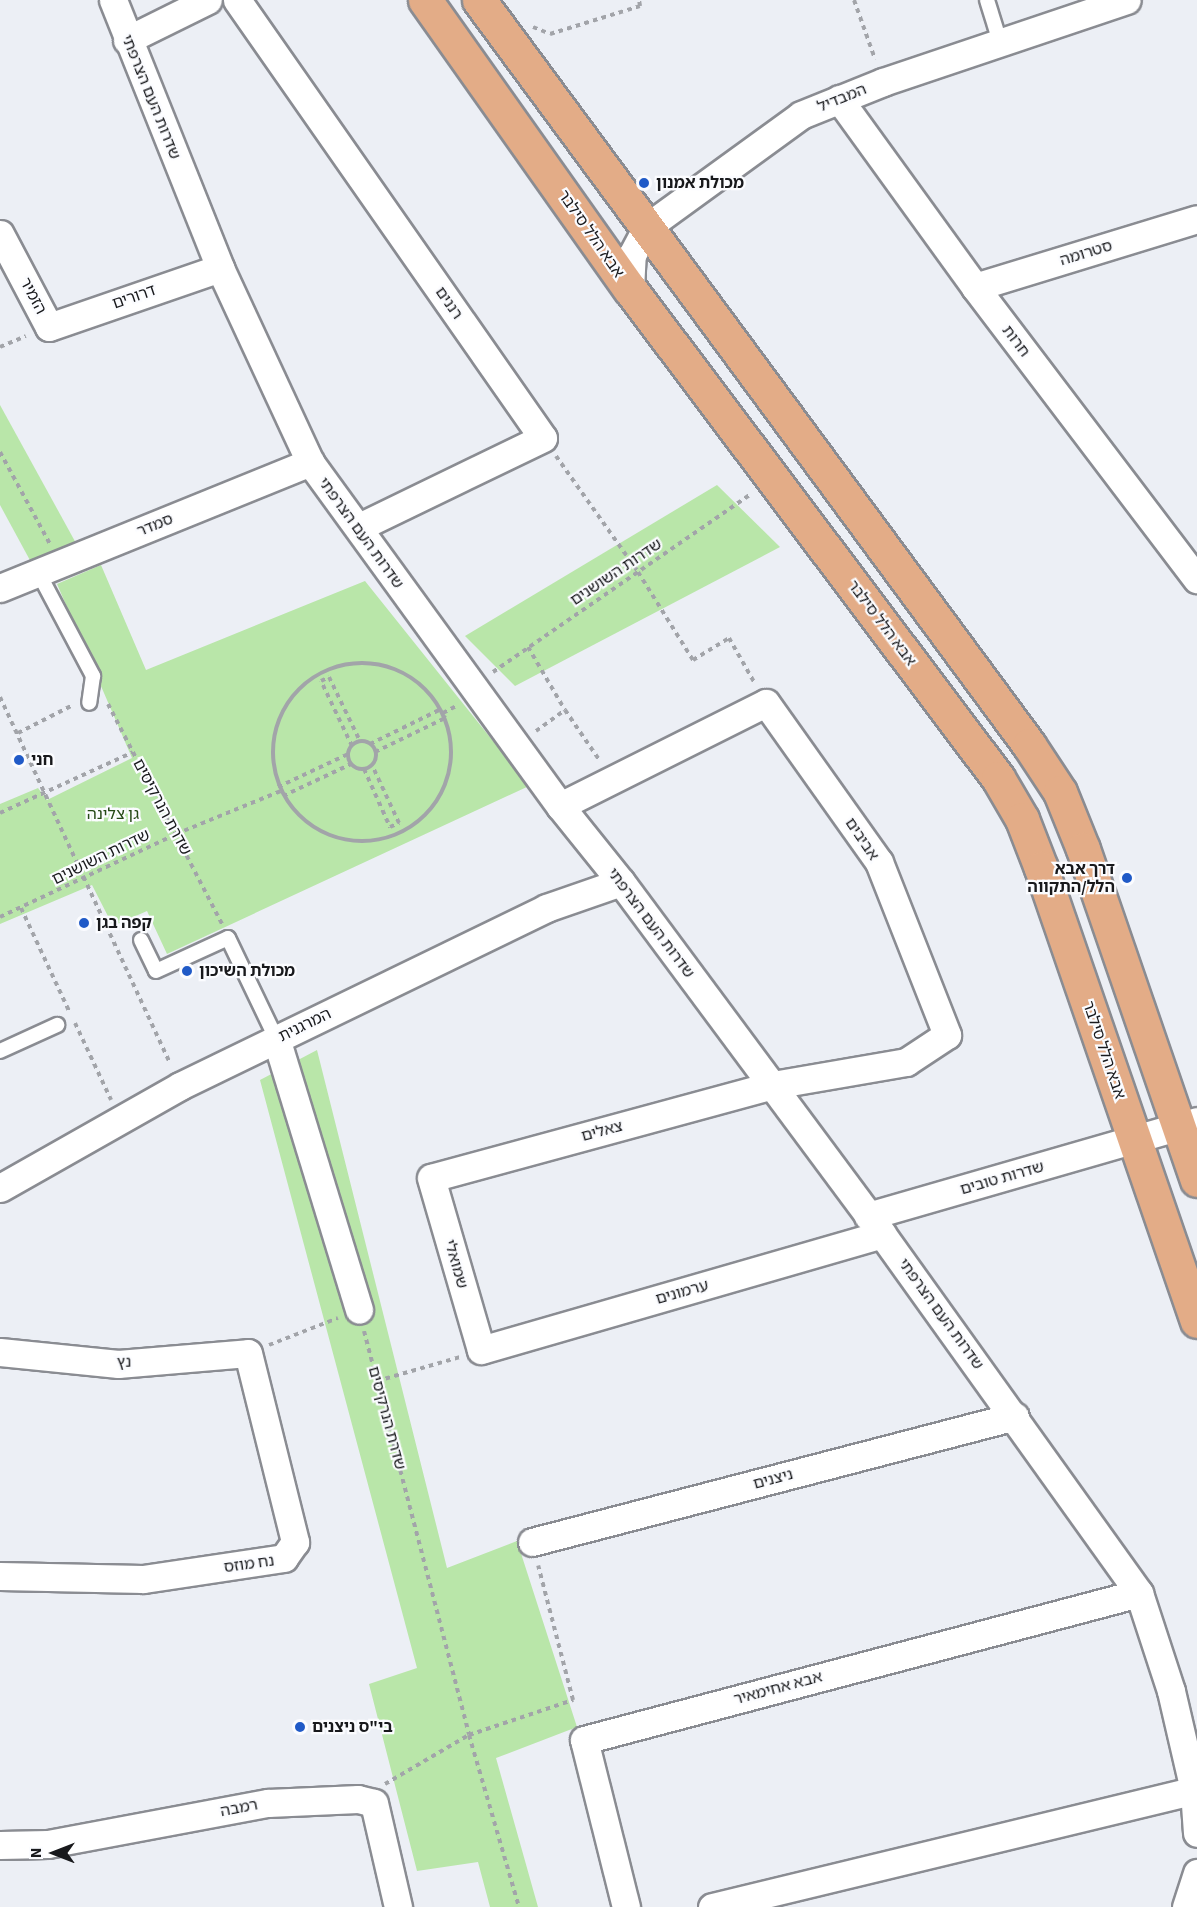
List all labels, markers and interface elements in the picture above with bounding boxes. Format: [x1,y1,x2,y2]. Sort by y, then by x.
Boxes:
street label: שדרות העם הצרפתי [117,32,185,162]
street label: המבדיל [815,79,869,117]
place label: מכולת אמנון [656,173,744,193]
marker: מכולת אמנון [637,176,651,190]
street label: אבא הלל סילבר [554,187,628,281]
street label: סטרומה [1057,236,1115,270]
street label: הזמיר [15,274,51,318]
street label: דרורים [110,281,158,313]
street label: רננים [431,283,467,323]
street label: חרות [998,321,1034,361]
street label: שדרות העם הצרפתי [314,474,408,592]
street label: סמדר [134,509,176,541]
street label: שדרות השושנים [567,534,665,610]
street label: אבא הלל סילבר [844,576,920,670]
place label: חני [31,750,53,770]
marker: חני [12,753,26,767]
street label: שדרת הנרקיסים [129,755,195,859]
park label: גן צלינה [87,804,139,824]
street label: אביבים [841,814,883,864]
street label: שדרות השושנים [49,825,153,889]
place label: דרך אבא הלל/התקווה [1027,859,1115,897]
street label: שדרות העם הצרפתי [603,864,699,982]
marker: דרך אבא הלל/התקווה [1120,871,1134,885]
place label: קפה בגן [96,913,152,933]
marker: קפה בגן [77,916,91,930]
place label: מכולת השיכון [199,961,295,981]
marker: מכולת השיכון [180,964,194,978]
street label: אבא הלל סילבר [1078,998,1130,1102]
street label: המרגנית [276,1004,334,1046]
street label: צאלים [579,1116,625,1146]
street label: שדרות טובים [958,1157,1046,1199]
street label: שמואלי [440,1237,472,1291]
street label: שדרות העם הצרפתי [894,1255,988,1373]
street label: ערמונים [653,1275,711,1309]
street label: נץ [117,1352,131,1372]
street label: שדרת הנרקיסים [364,1364,410,1472]
street label: ניצנים [751,1464,795,1494]
street label: נח מוזס [223,1551,275,1577]
street label: אבא אחימאיר [732,1667,824,1709]
place label: בי"ס ניצנים [312,1717,393,1737]
marker: בי"ס ניצנים [293,1720,307,1734]
street label: רמבה [219,1795,259,1821]
north arrow [24,1823,84,1883]
text: N [25,1848,47,1858]

